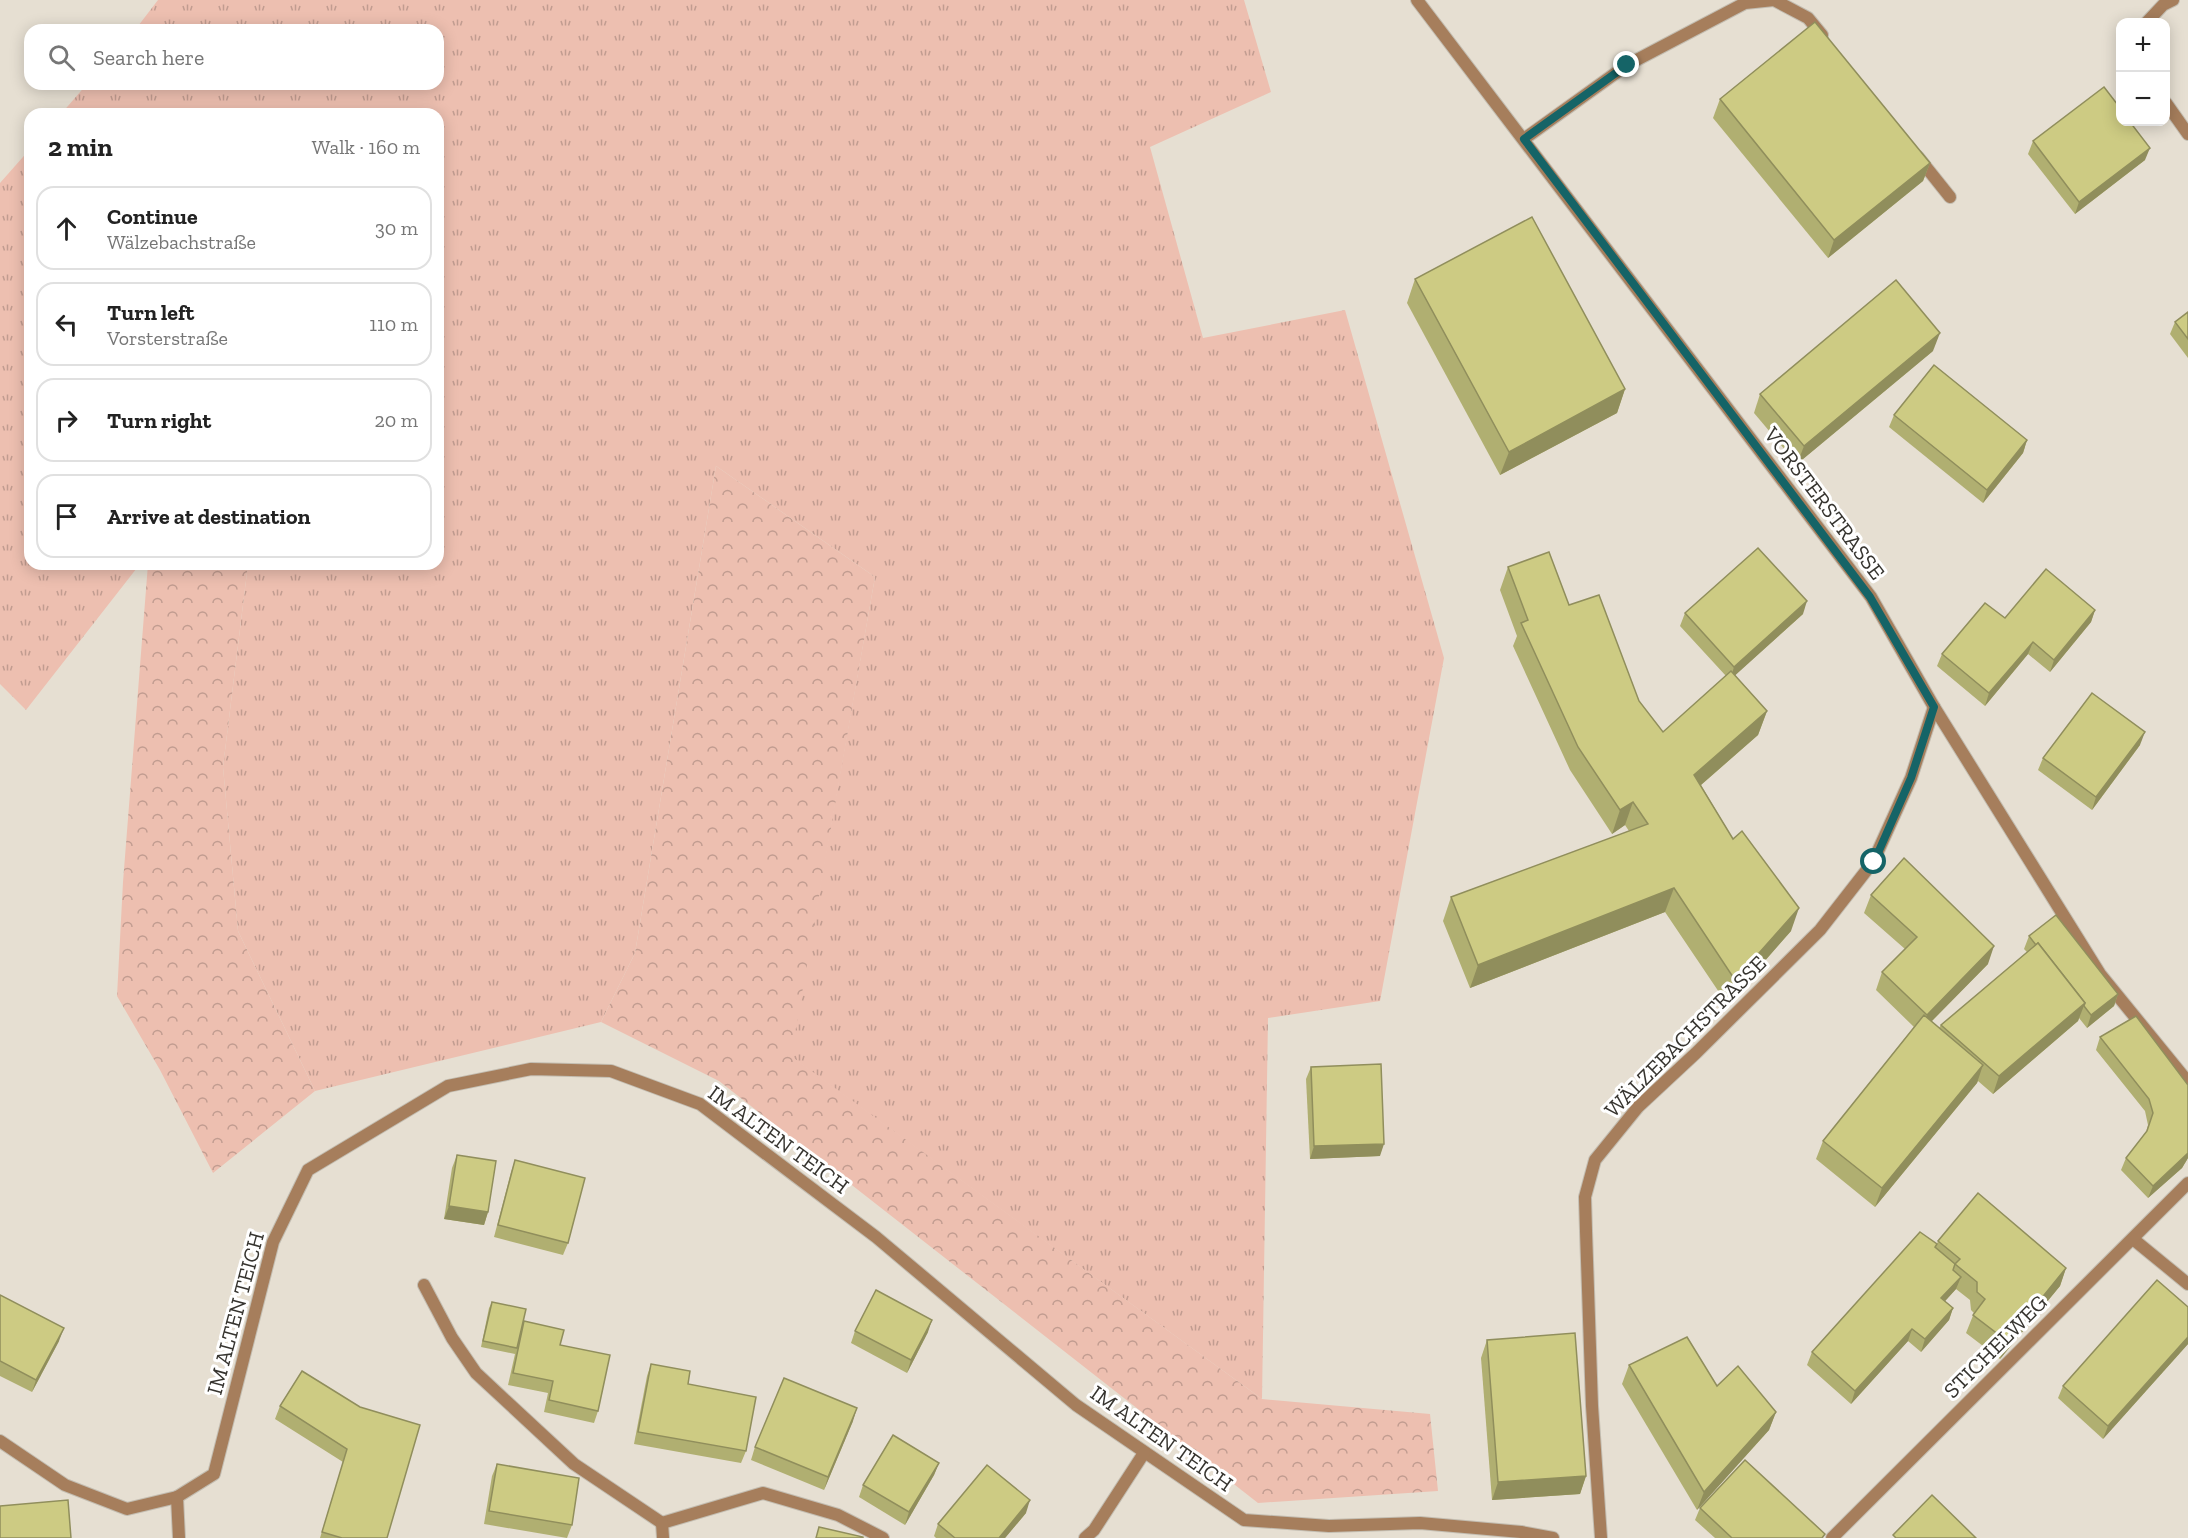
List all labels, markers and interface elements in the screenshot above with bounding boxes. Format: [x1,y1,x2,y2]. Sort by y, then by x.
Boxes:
map controls [2116,18,2170,126]
button: + [2116,18,2170,72]
search box [24,24,444,90]
icon: search [45,41,78,74]
text: Search here [93,44,204,71]
route end [1613,51,1639,77]
button: − [2116,72,2170,126]
text: 2 min [48,131,113,163]
text: Walk · 160 m [312,135,420,159]
text: Continue [107,203,198,230]
icon: ahead [50,212,83,245]
text: 30 m [375,216,418,240]
text: Wälzebachstraße [107,230,256,254]
text: Turn left [107,299,194,326]
icon: left [50,308,83,341]
text: 110 m [369,312,418,336]
text: Vorsterstraße [107,326,228,350]
icon: right [50,404,83,437]
text: Turn right [107,407,211,434]
text: 20 m [374,408,418,432]
street label: VORSTERSTRASSE [1758,421,1891,585]
icon: arrive [50,500,83,533]
text: Arrive at destination [107,503,310,530]
route start [1860,848,1886,874]
street label: WÄLZEBACHSTRASSE [1599,950,1772,1123]
street label: IM ALTEN TEICH [703,1079,854,1200]
street label: IM ALTEN TEICH [201,1229,270,1398]
street label: STICHELWEG [1938,1289,2053,1404]
street label: IM ALTEN TEICH [1085,1379,1238,1498]

